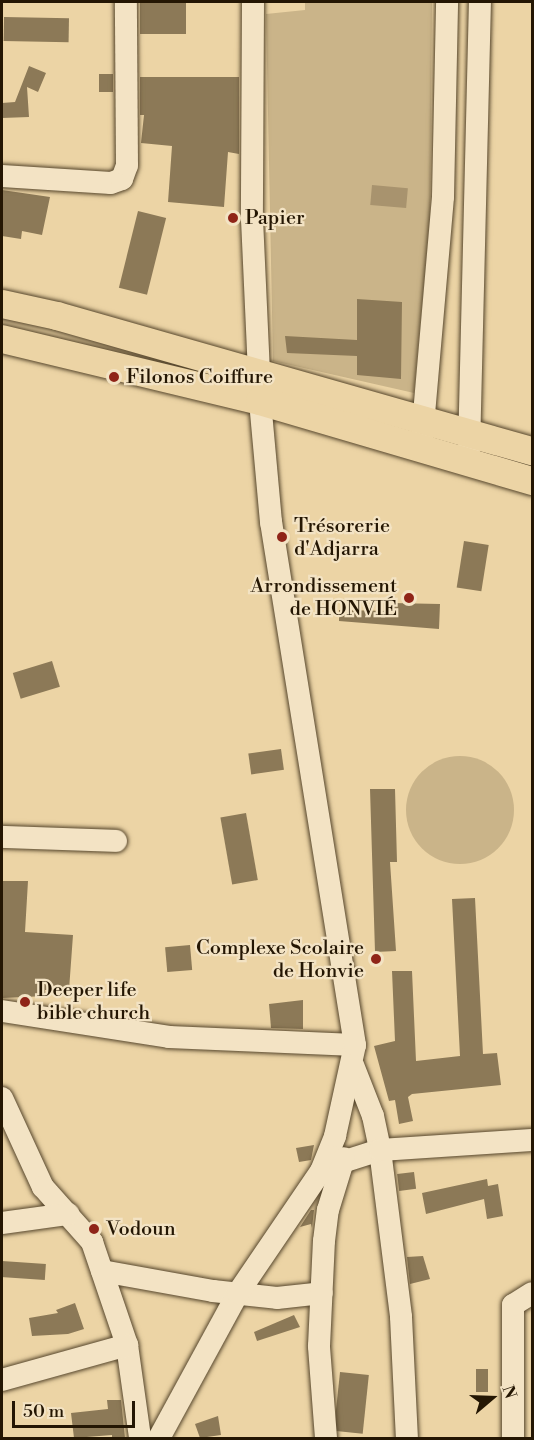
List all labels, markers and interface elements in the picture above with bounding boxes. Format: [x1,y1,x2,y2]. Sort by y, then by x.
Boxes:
place label: Papier [245,206,305,230]
marker: Papier [226,211,240,225]
place label: Filonos Coiffure [126,365,273,389]
marker: Filonos Coiffure [107,370,121,384]
place label: Trésorerie d'Adjarra [294,514,390,561]
marker: Trésorerie d'Adjarra [275,530,289,544]
place label: Arrondissement de HONVIÉ [250,574,397,621]
marker: Arrondissement de HONVIÉ [402,591,416,605]
place label: Complexe Scolaire de Honvie [196,936,364,983]
marker: Complexe Scolaire de Honvie [369,952,383,966]
place label: Deeper life bible church [37,978,150,1025]
marker: Deeper life bible church [18,995,32,1009]
place label: Vodoun [106,1217,176,1241]
marker: Vodoun [87,1222,101,1236]
north arrow [462,1368,522,1428]
text: N [498,1383,521,1401]
scale bar [15,1389,138,1427]
text: 50 m [23,1400,64,1423]

